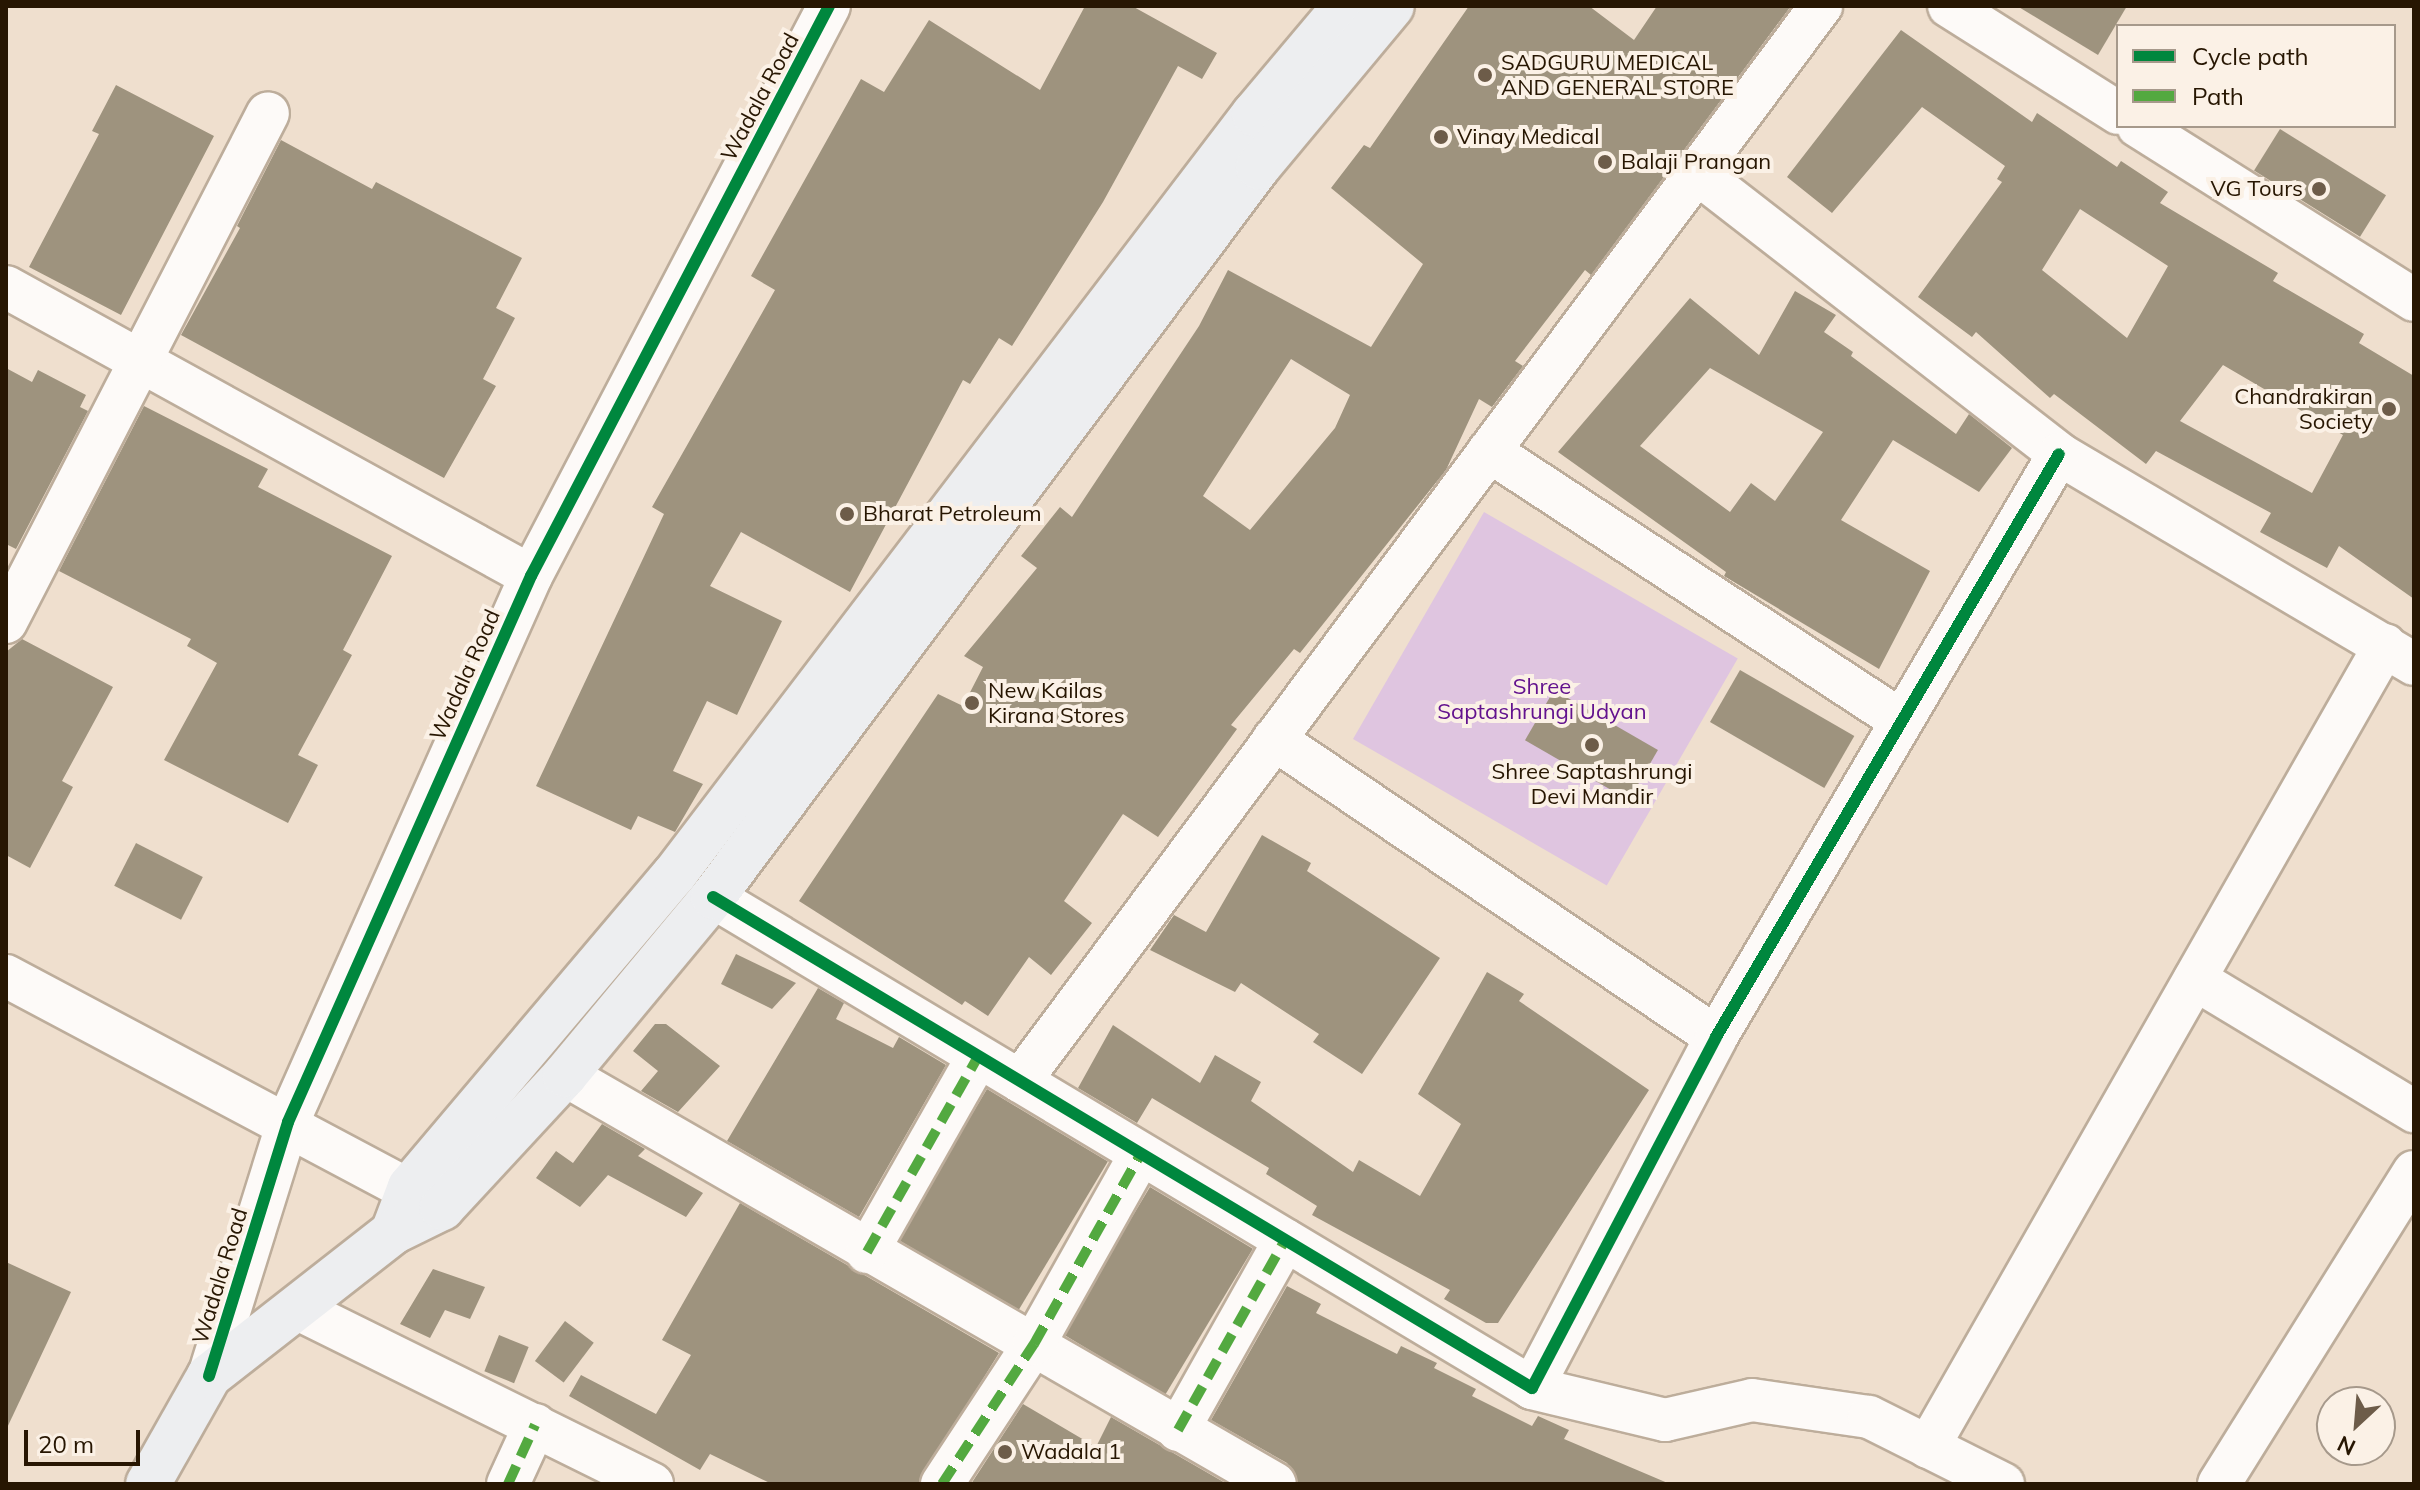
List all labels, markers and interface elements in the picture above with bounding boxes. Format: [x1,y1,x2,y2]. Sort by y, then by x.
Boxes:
legend [2116,24,2396,128]
street label: Wadala Road [715,29,805,165]
text: Cycle path [2192,41,2309,71]
place label: SADGURU MEDICAL AND GENERAL STORE [1501,49,1734,100]
marker: SADGURU MEDICAL AND GENERAL STORE [1476,66,1494,84]
text: Path [2192,81,2244,111]
place label: Vinay Medical [1457,124,1600,150]
marker: Vinay Medical [1432,128,1450,146]
place label: Balaji Prangan [1621,149,1771,175]
marker: Balaji Prangan [1596,153,1614,171]
place label: VG Tours [2211,176,2303,202]
marker: VG Tours [2310,180,2328,198]
place label: Chandrakiran Society [2234,383,2373,434]
marker: Chandrakiran Society [2380,400,2398,418]
place label: Bharat Petroleum [863,501,1042,527]
marker: Bharat Petroleum [838,505,856,523]
street label: Wadala Road [424,605,506,745]
park label: Shree Saptashrungi Udyan [1437,673,1647,724]
place label: New Kailas Kirana Stores [988,677,1125,728]
marker: New Kailas Kirana Stores [963,694,981,712]
marker: Shree Saptashrungi Devi Mandir [1583,736,1601,754]
place label: Shree Saptashrungi Devi Mandir [1492,758,1692,810]
street label: Wadala Road [187,1205,253,1347]
north arrow [2316,1386,2396,1466]
scale bar [28,1414,144,1464]
text: 20 m [38,1429,94,1459]
text: N [2333,1430,2360,1462]
place label: Wadala 1 [1021,1439,1121,1465]
marker: Wadala 1 [996,1443,1014,1461]

